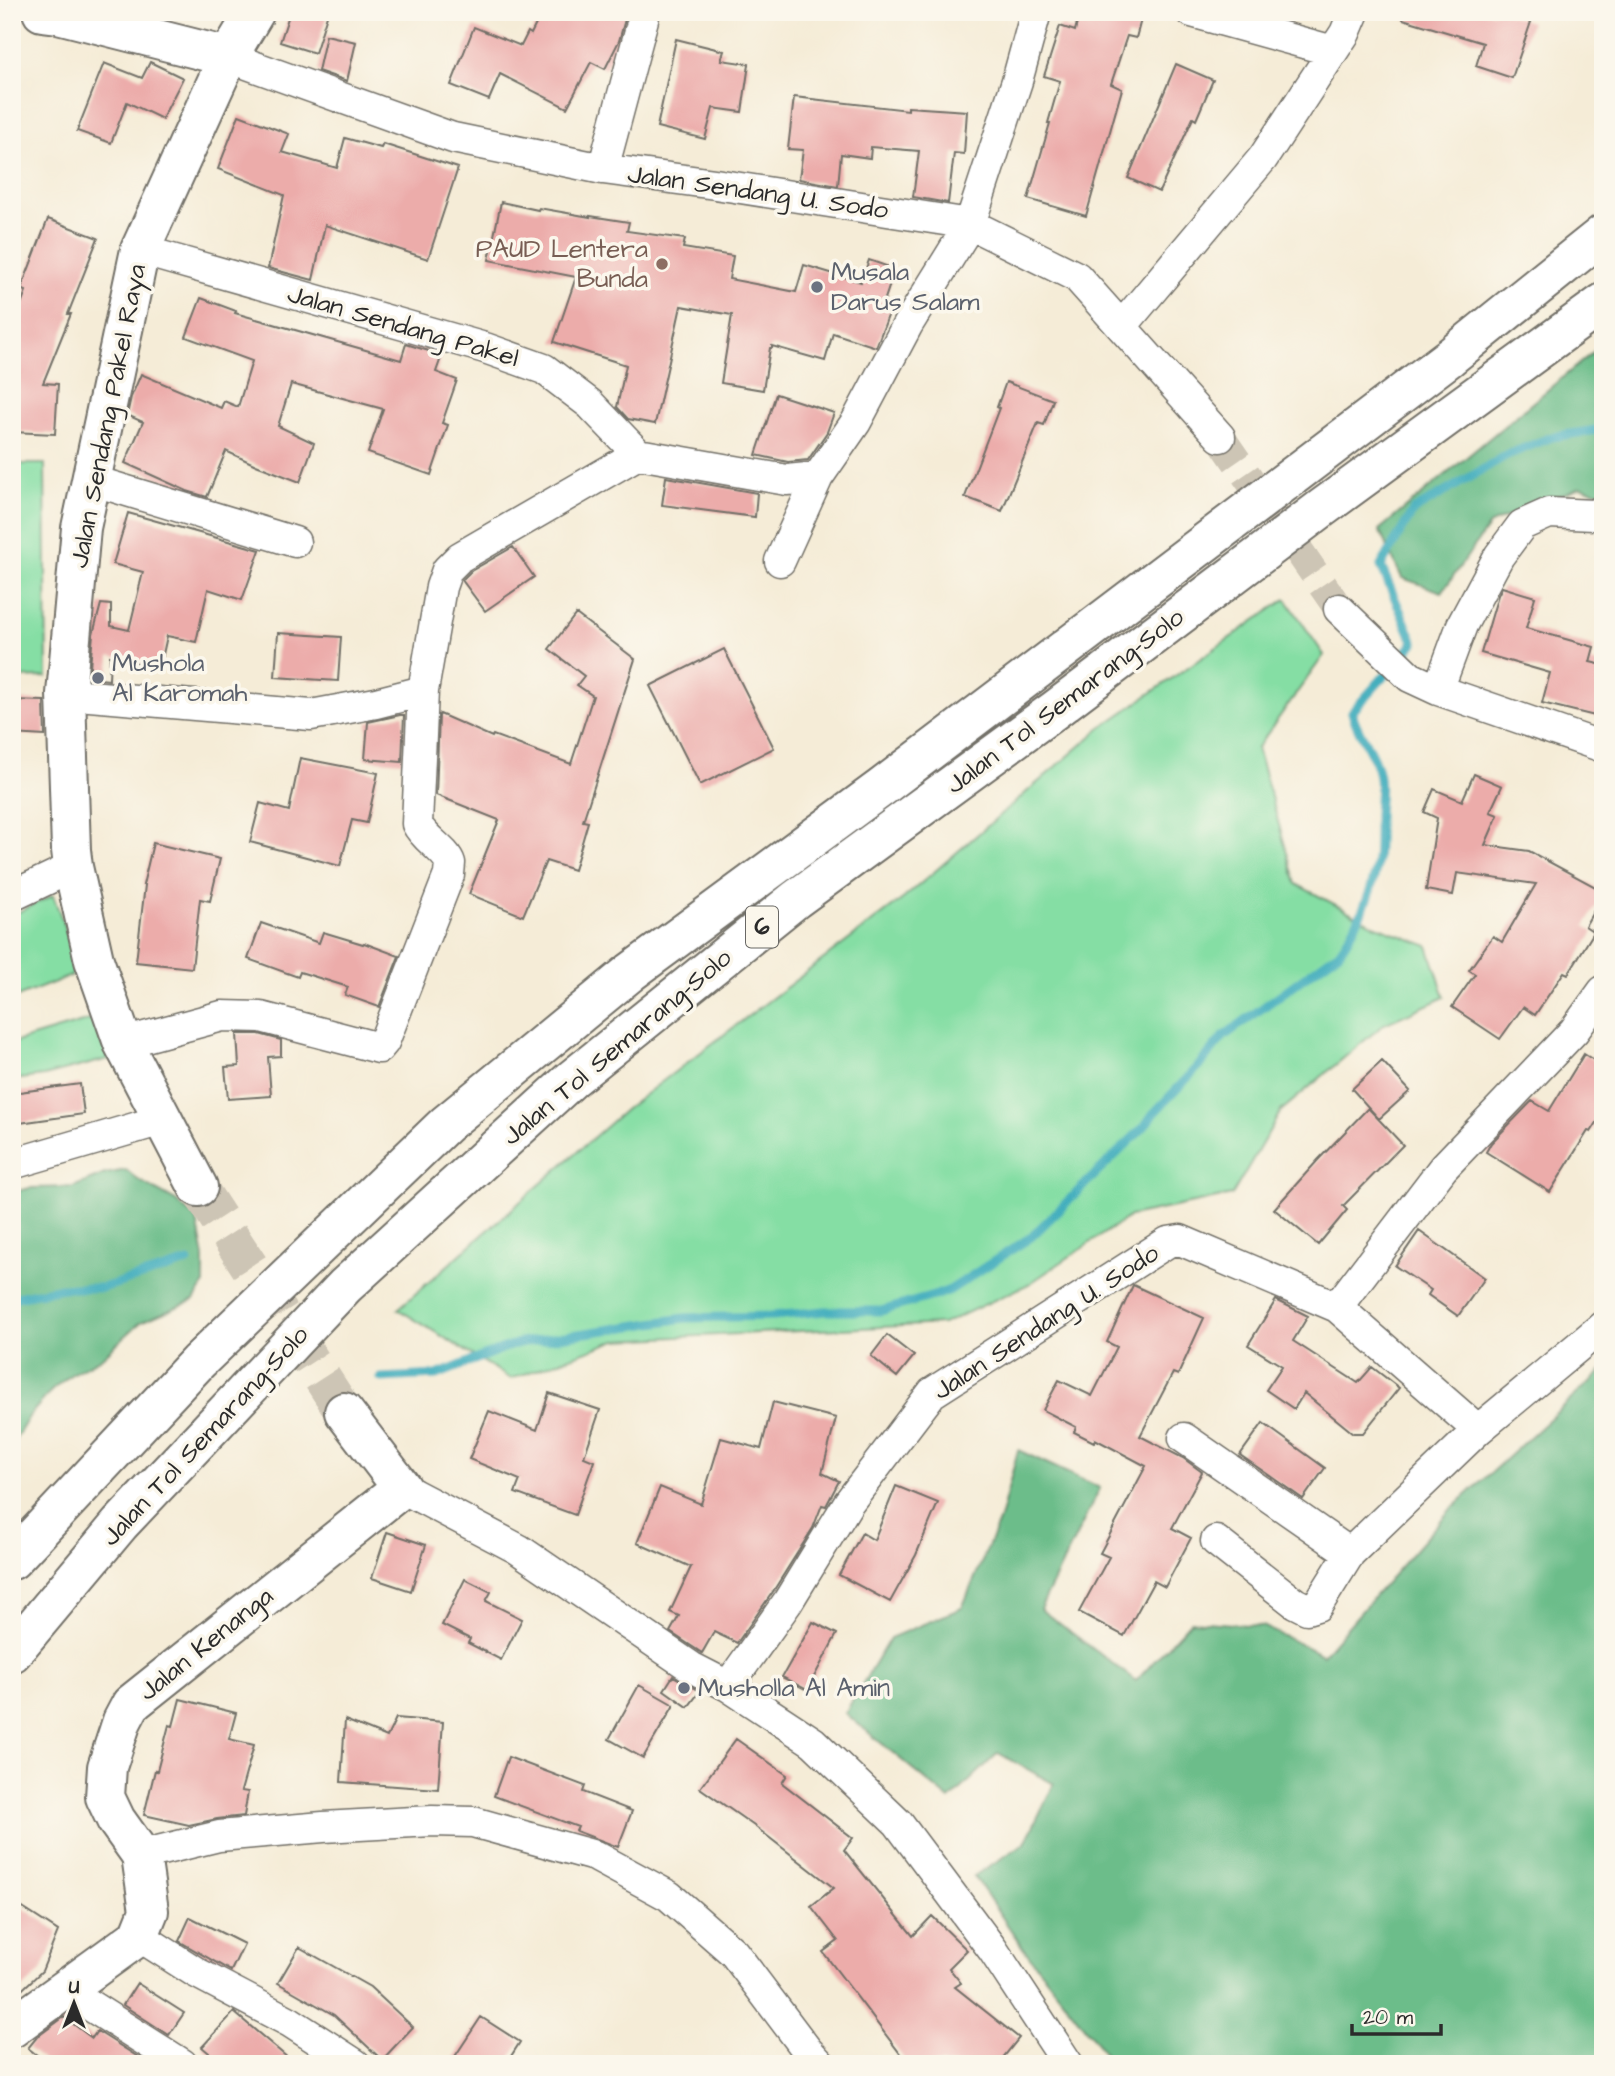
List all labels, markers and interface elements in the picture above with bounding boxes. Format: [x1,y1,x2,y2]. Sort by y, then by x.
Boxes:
street label: Jalan Sendang U. Sodo [625,156,891,230]
place label: PAUD Lentera Bunda [476,231,648,297]
place label: Musala Darus Salam [831,254,980,320]
marker: PAUD Lentera Bunda [654,256,670,272]
street label: Jalan Sendang Pakel Raya [61,261,157,571]
street label: Jalan Sendang Pakel [283,276,523,378]
marker: Musala Darus Salam [809,279,825,295]
street label: Jalan Tol Semarang–Solo [939,599,1193,804]
place label: Mushola Al Karomah [112,645,248,711]
marker: Mushola Al Karomah [90,670,106,686]
road number: 6 [746,906,778,947]
street label: Jalan Tol Semarang–Solo [495,940,741,1155]
street label: Jalan Sendang U. Sodo [926,1235,1167,1410]
street label: Jalan Tol Semarang–Solo [93,1318,319,1555]
street label: Jalan Kenanga [131,1579,282,1711]
place label: Musholla Al Amin [698,1670,890,1706]
marker: Musholla Al Amin [676,1680,692,1696]
north arrow [38,1968,108,2038]
text: U [69,1974,80,2001]
scale bar [1352,1992,1442,2036]
text: 20 m [1363,2003,1414,2032]

